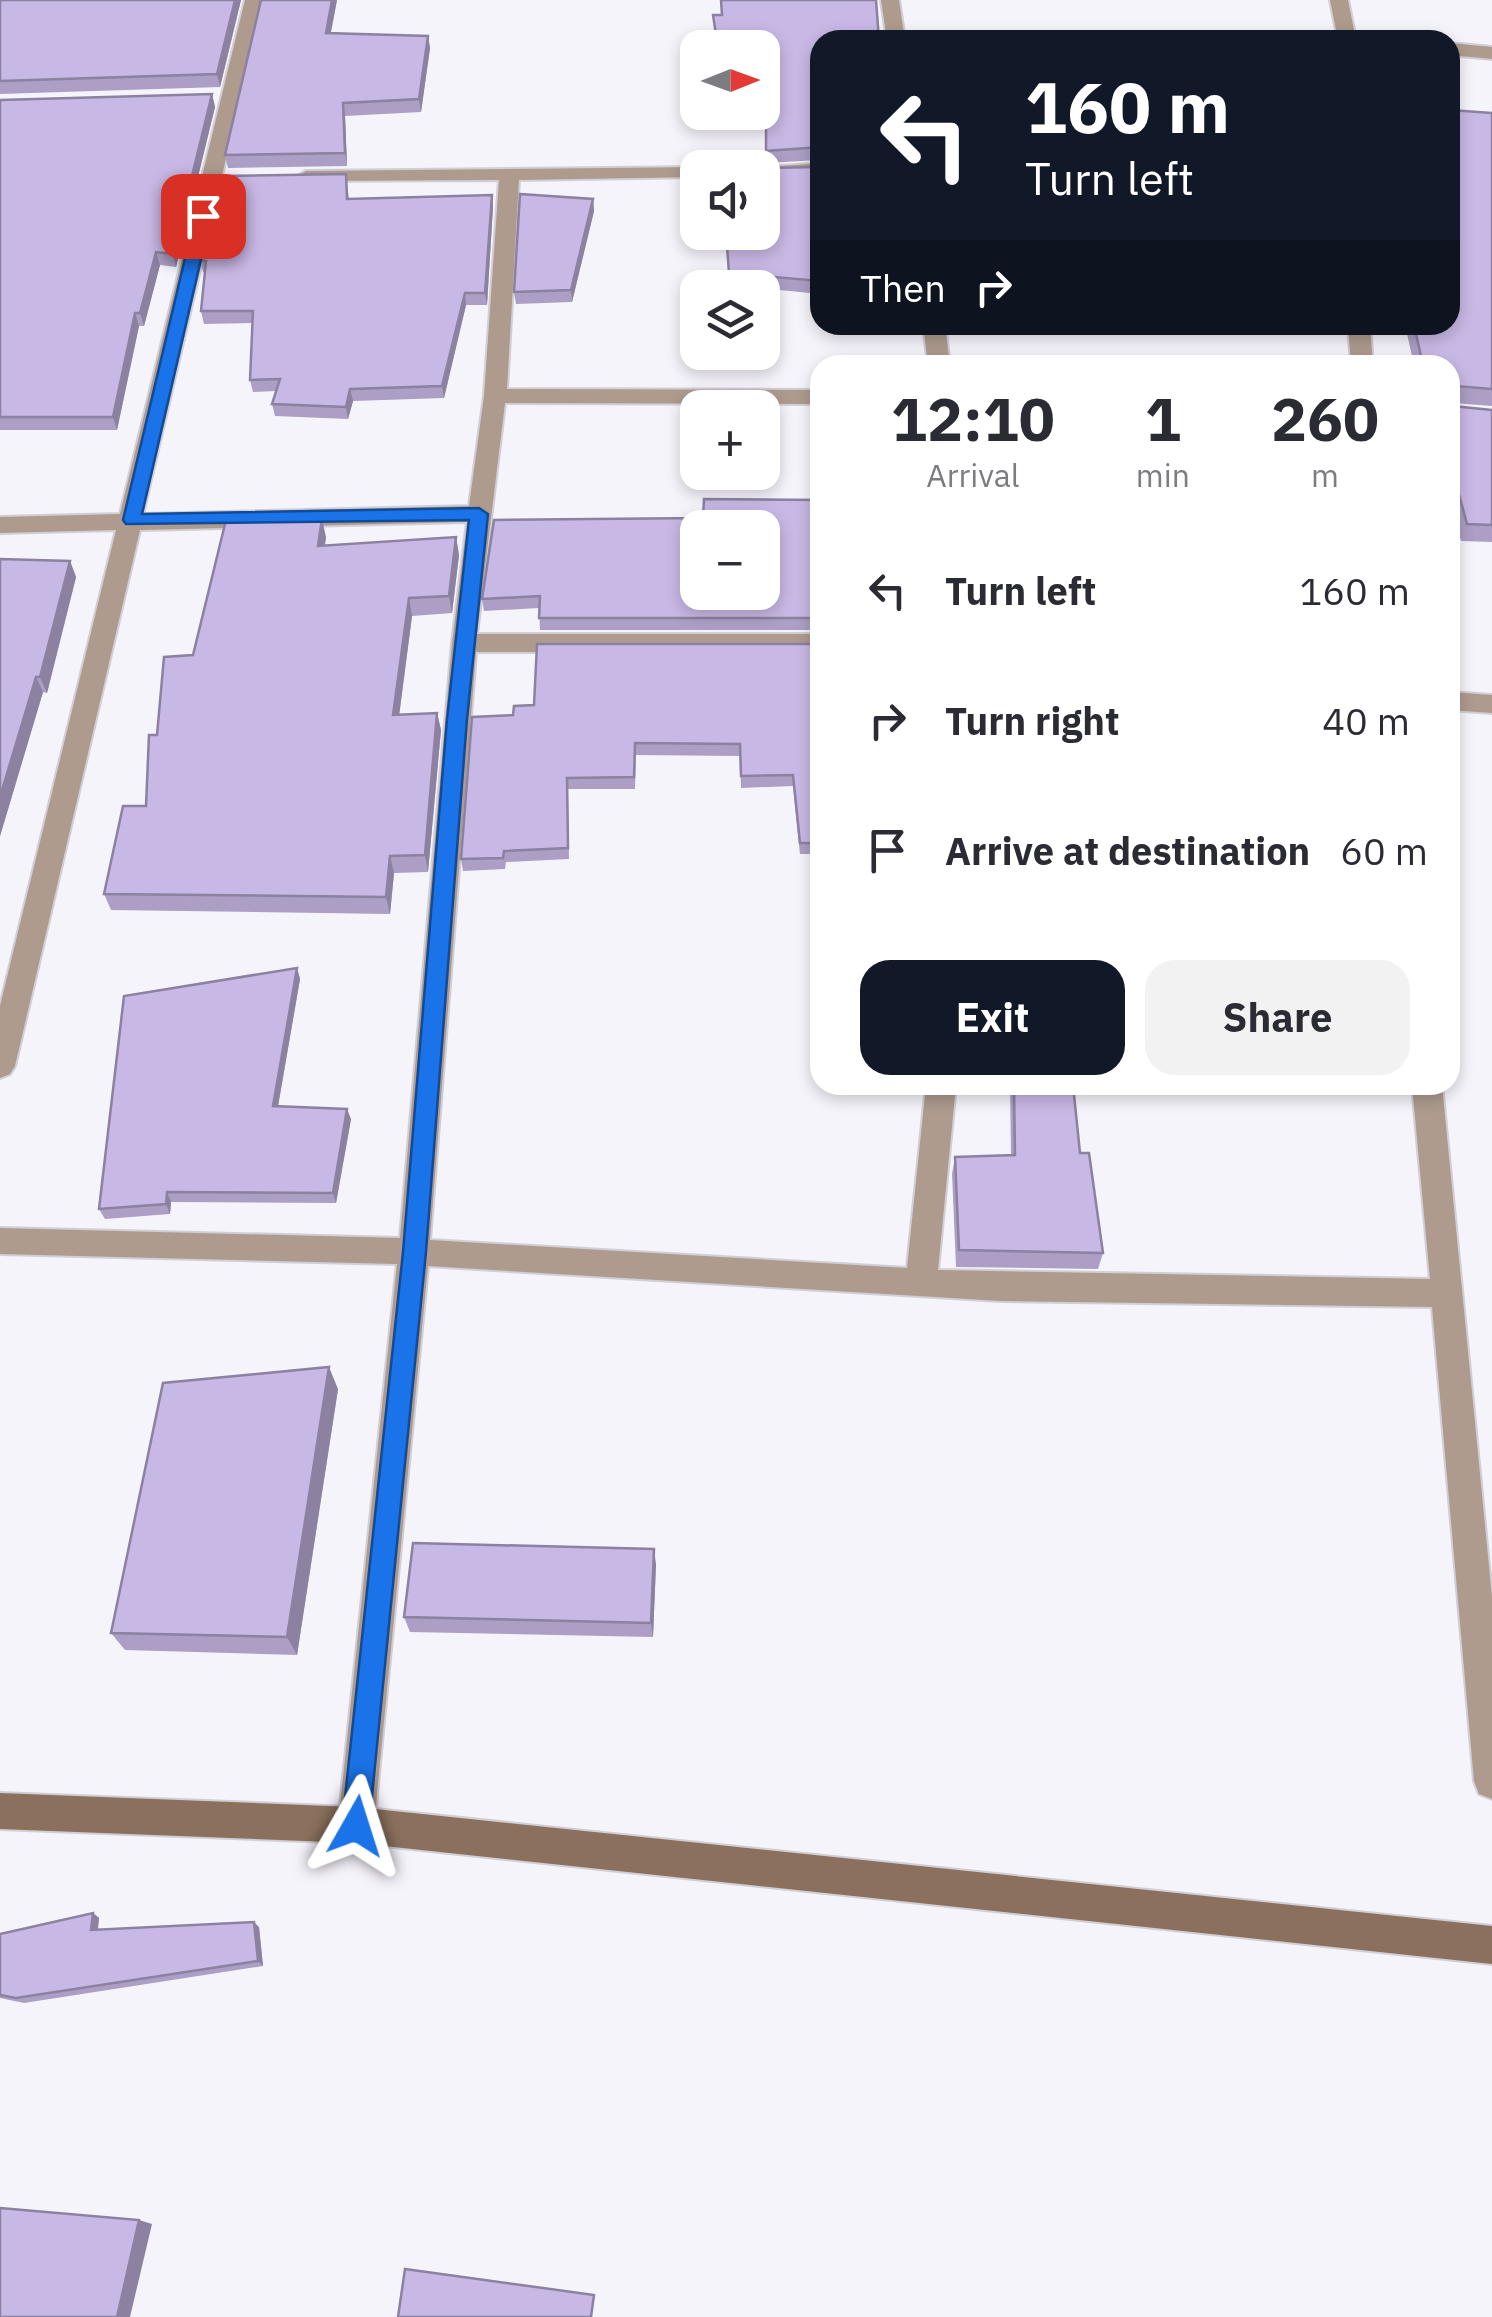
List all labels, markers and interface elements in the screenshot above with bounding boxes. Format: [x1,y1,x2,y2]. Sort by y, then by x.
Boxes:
north arrow [680,30,780,130]
map controls [680,30,780,610]
text: 160 m [1025,61,1230,152]
icon: left [860,70,990,200]
text: Turn left [1025,149,1194,207]
button: sound [680,150,780,250]
pin [161,174,246,259]
icon: arrive [176,189,231,244]
icon: right [966,260,1021,315]
text: Then [860,263,946,312]
button: layers [680,270,780,370]
text: 12:10 [891,379,1055,458]
text: 1 [1145,379,1181,458]
text: 260 [1271,379,1379,458]
button: + [680,390,780,490]
text: Arrival [926,454,1020,496]
text: min [1136,454,1190,496]
text: m [1311,454,1339,496]
button: − [680,510,780,610]
icon: left [860,563,915,618]
text: Turn left [945,566,1096,615]
text: 160 m [1299,566,1410,615]
icon: right [860,693,915,748]
text: Turn right [945,696,1120,745]
text: 40 m [1322,696,1410,745]
icon: arrive [860,823,915,878]
text: Arrive at destination [945,826,1310,875]
text: 60 m [1340,826,1428,875]
button: Exit [860,960,1125,1075]
button: Share [1145,960,1410,1075]
position arrow [304,1774,408,1878]

